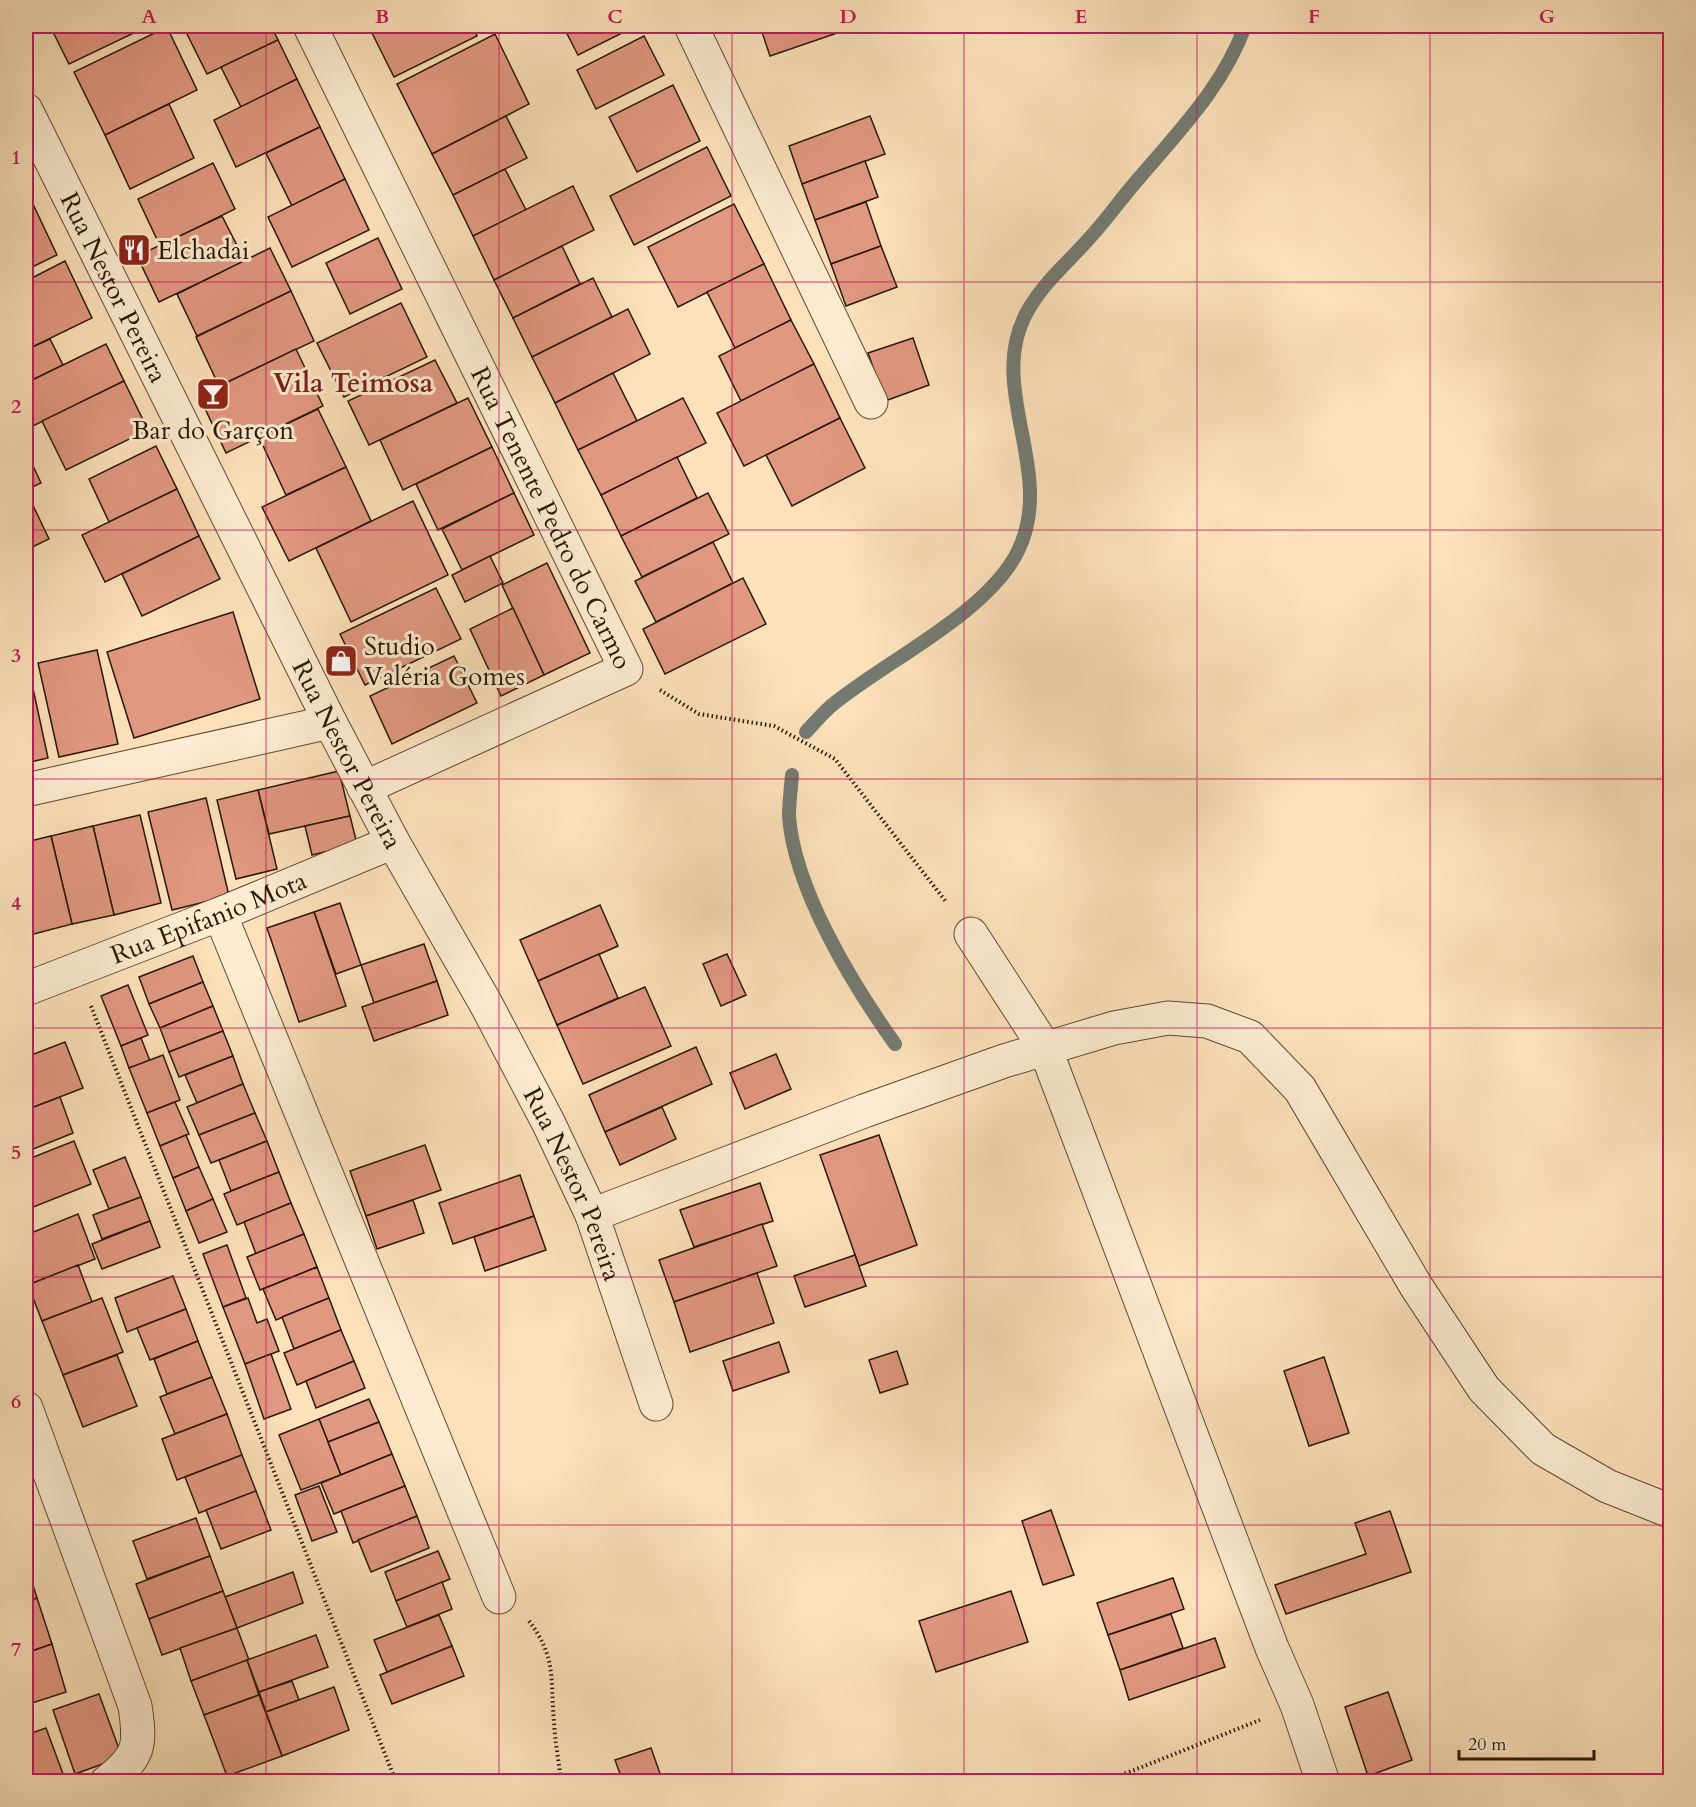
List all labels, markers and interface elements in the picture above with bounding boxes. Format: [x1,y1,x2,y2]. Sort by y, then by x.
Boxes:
text: A [141,3,157,30]
text: B [375,3,389,30]
text: C [607,3,623,30]
text: D [839,3,857,30]
text: E [1075,3,1087,30]
text: F [1308,3,1320,30]
text: G [1539,3,1555,30]
text: 1 [11,144,21,171]
street label: Rua Nestor Pereira [52,186,176,389]
restaurant icon: Elchadai [116,232,152,268]
place label: Elchadai [157,233,249,268]
street label: Rua Tenente Pedro do Carmo [462,361,640,675]
district label: Vila Teimosa [273,365,434,402]
bar icon: Bar do Garçon [195,376,231,412]
text: 2 [11,393,21,420]
place label: Bar do Garçon [132,413,294,448]
place label: Studio Valéria Gomes [364,629,525,694]
text: 3 [11,642,21,669]
shop icon: Studio Valéria Gomes [323,643,359,679]
street label: Rua Nestor Pereira [284,654,411,855]
street label: Rua Epifanio Mota [106,863,312,973]
text: 4 [11,890,21,917]
street label: Rua Nestor Pereira [515,1081,630,1286]
text: 5 [11,1139,21,1166]
text: 6 [11,1388,21,1415]
text: 7 [11,1636,21,1663]
scale bar [1459,1723,1594,1761]
text: 20 m [1468,1732,1507,1757]

